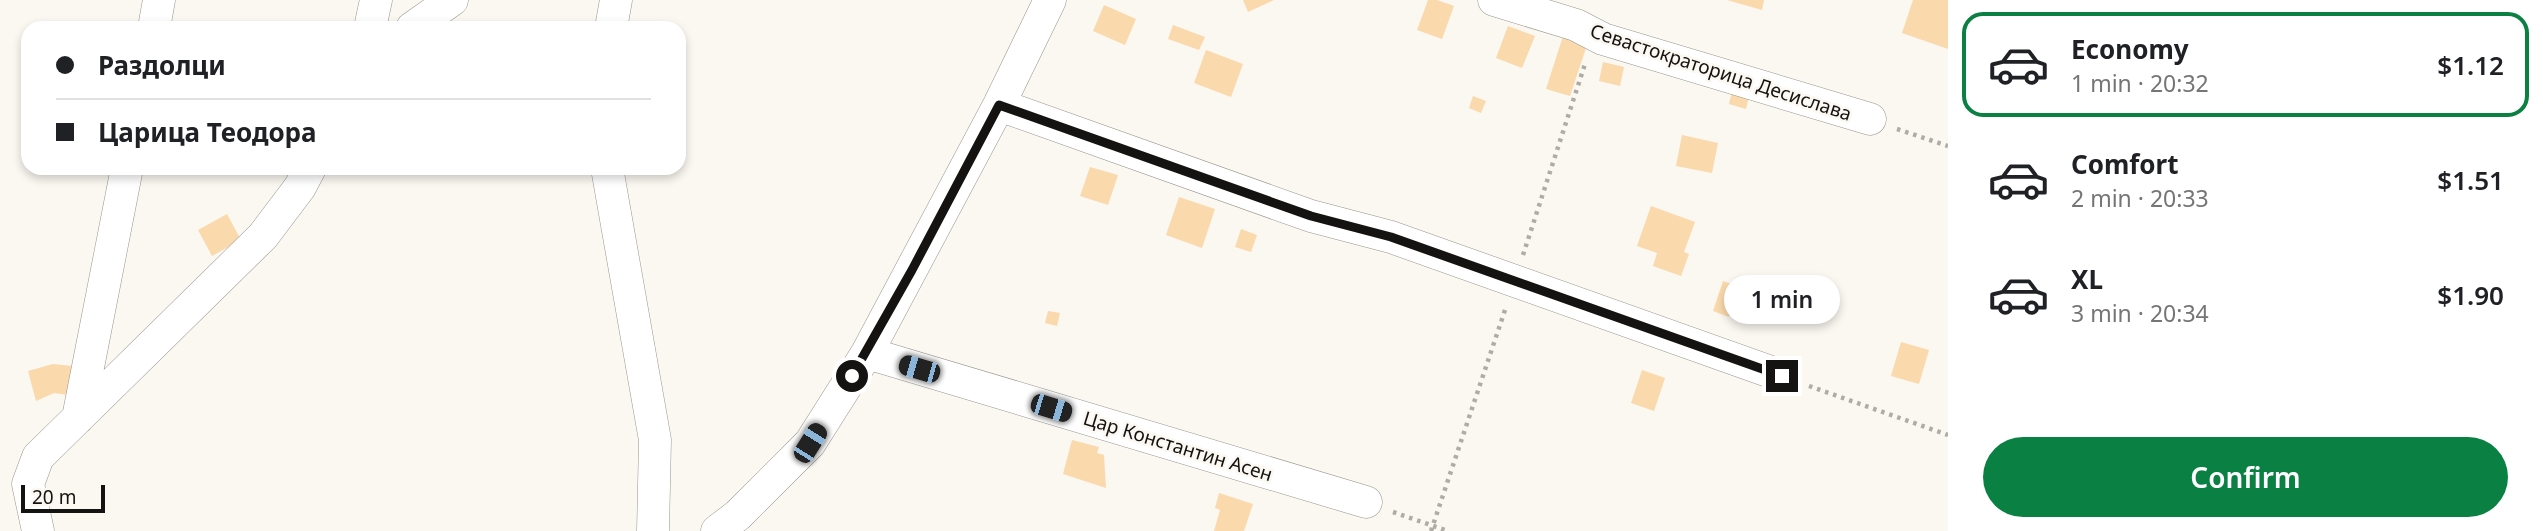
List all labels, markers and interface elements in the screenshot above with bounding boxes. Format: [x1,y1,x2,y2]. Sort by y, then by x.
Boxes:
street label: Севастократорица Десислава [1587,17,1855,127]
text: Economy [2071,31,2189,67]
icon: car [1987,33,2050,96]
text: Раздолци [98,47,226,83]
text: $1.12 [2437,47,2504,83]
text: 1 min · 20:32 [2071,67,2209,99]
text: Царица Теодора [98,114,317,150]
text: Comfort [2071,146,2179,182]
icon: car [1987,148,2050,211]
text: $1.51 [2437,162,2504,198]
text: 2 min · 20:33 [2071,182,2209,214]
text: XL [2071,261,2103,297]
icon: car [1987,263,2050,326]
callout: 1 min [1724,274,1840,324]
text: $1.90 [2437,277,2504,313]
text: 1 min [1751,283,1813,315]
text: 3 min · 20:34 [2071,297,2209,329]
car [896,353,943,385]
route start [836,360,868,392]
route end [1766,360,1798,392]
car [1028,392,1075,424]
street label: Цар Константин Асен [1080,405,1276,487]
car [790,420,831,466]
button: Confirm [1983,437,2508,517]
scale bar [21,482,105,514]
text: 20 m [32,484,76,510]

